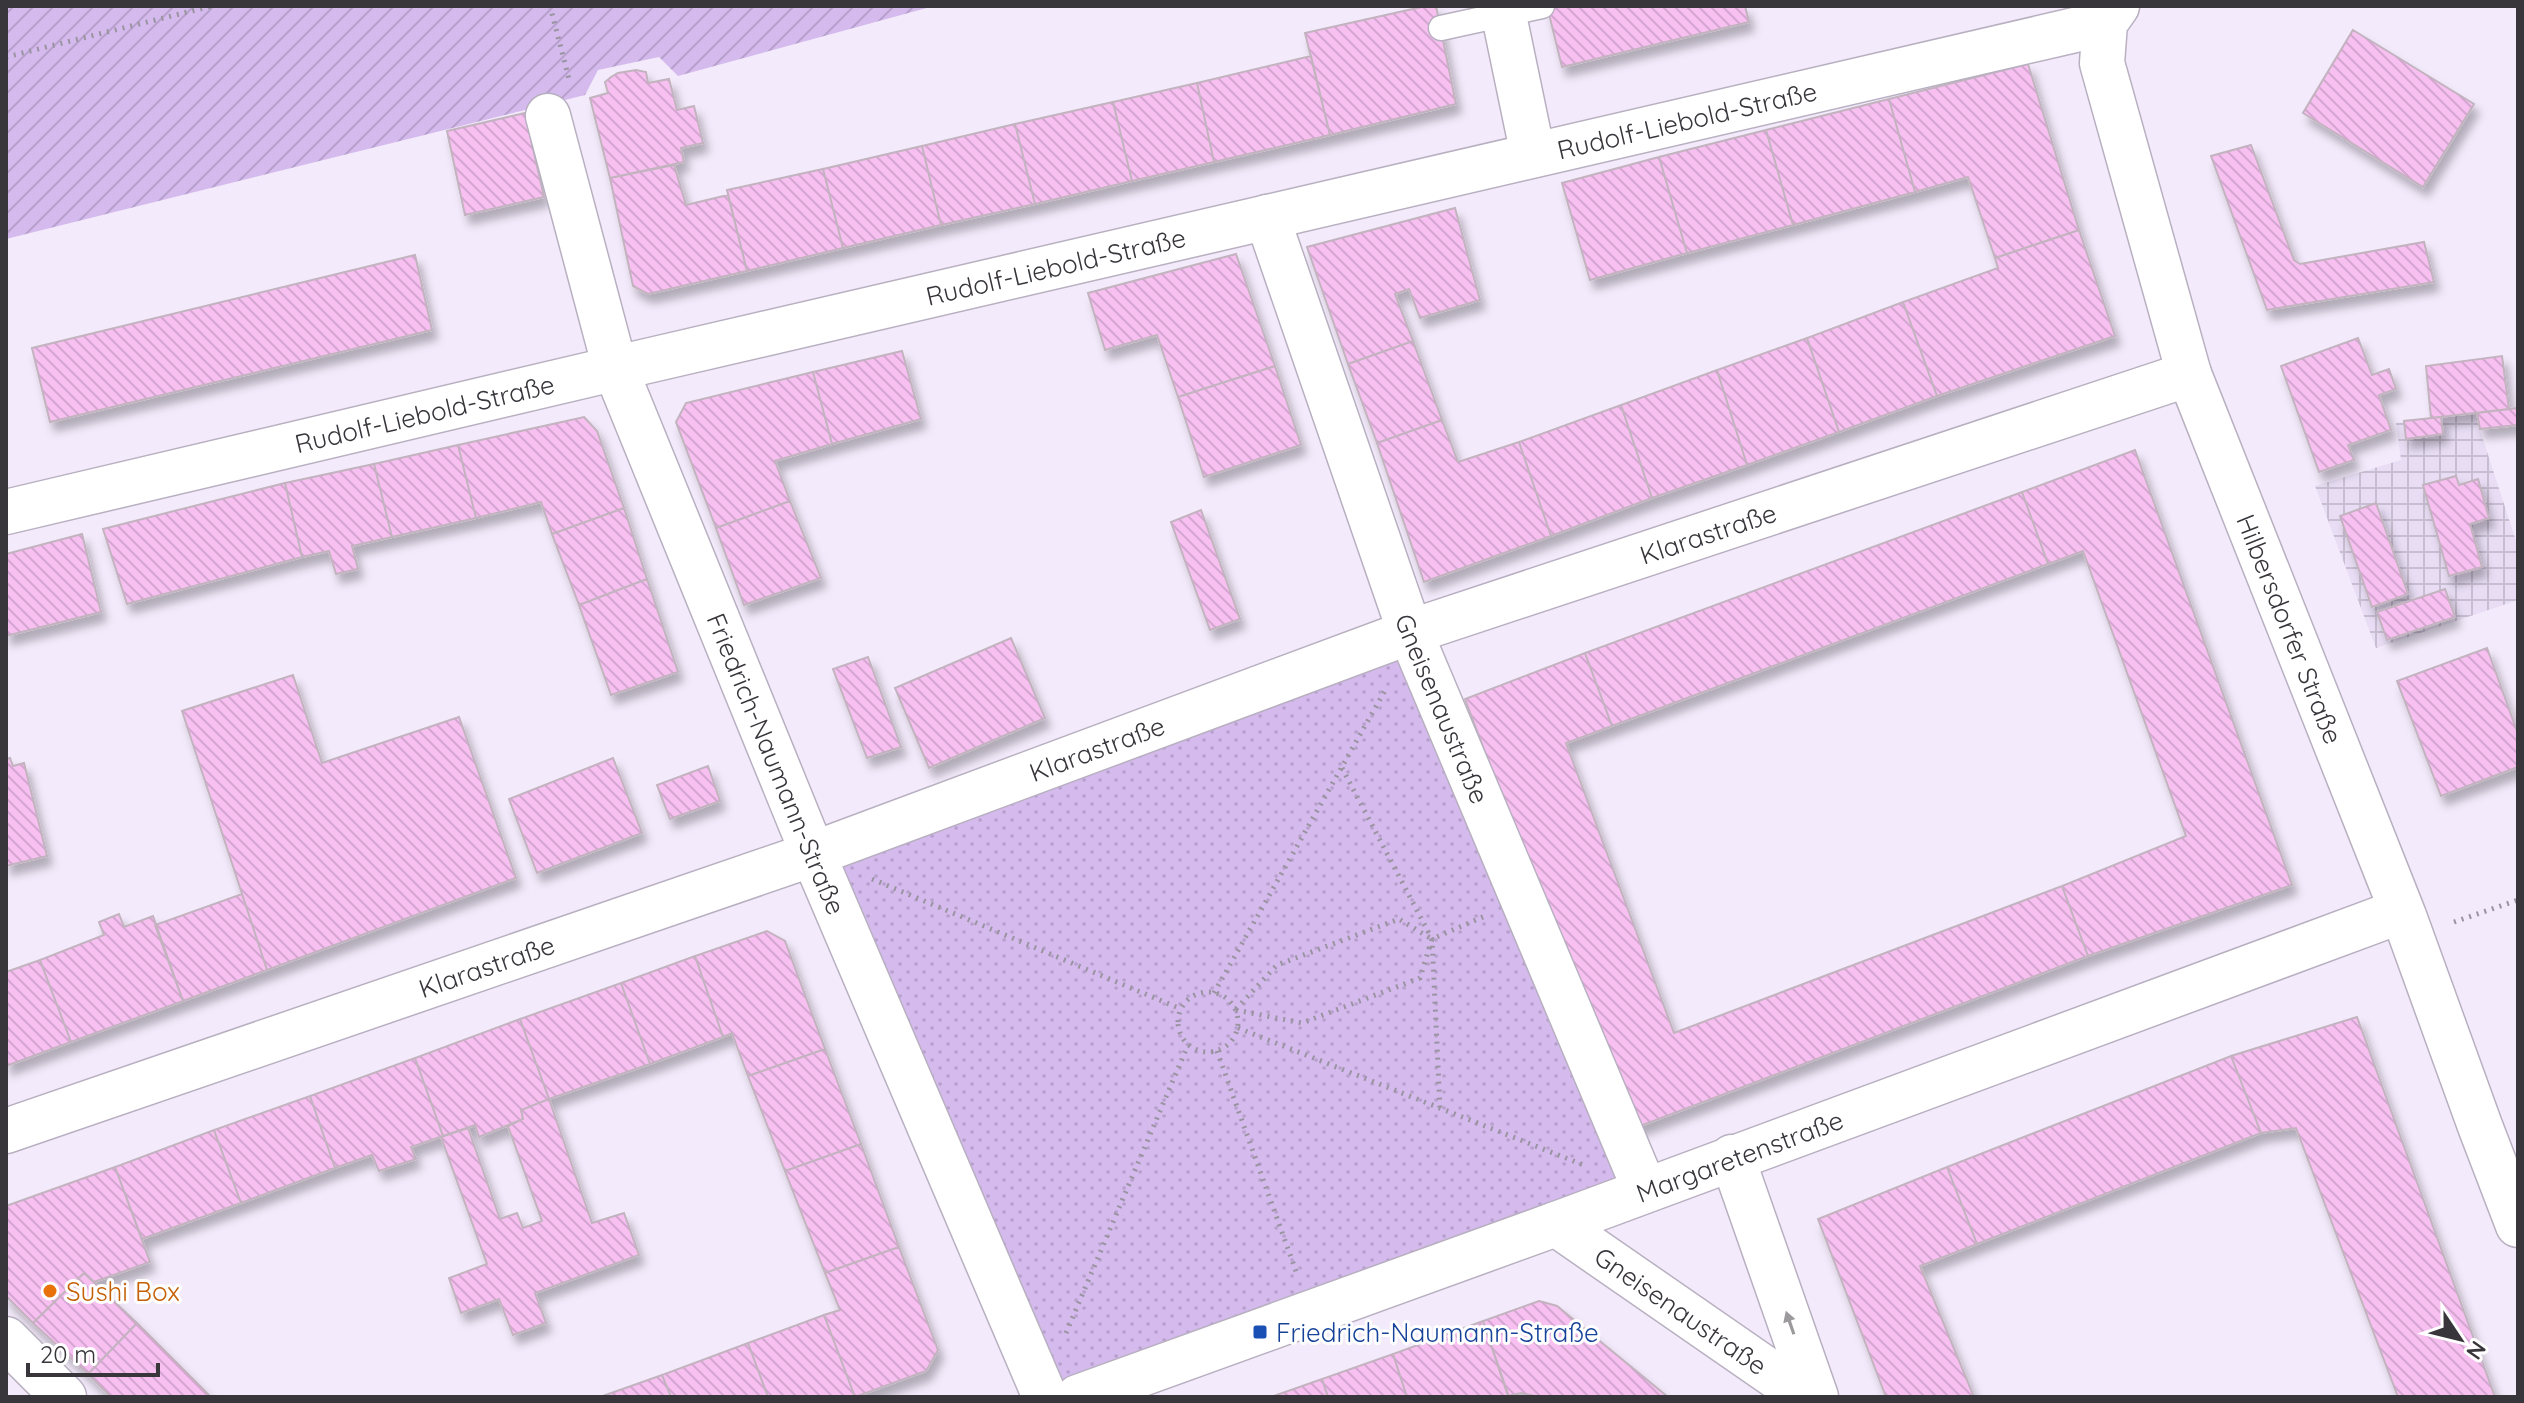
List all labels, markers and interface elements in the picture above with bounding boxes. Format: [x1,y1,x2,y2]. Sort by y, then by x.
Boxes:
street label: Rudolf-Liebold-Straße [1554,74,1820,166]
street label: Rudolf-Liebold-Straße [923,220,1189,312]
street label: Rudolf-Liebold-Straße [291,367,558,460]
street label: Klarastraße [1635,495,1780,571]
street label: Hilbersdorfer Straße [2230,509,2350,748]
street label: Friedrich-Naumann-Straße [700,608,853,919]
street label: Gneisenaustraße [1388,609,1497,808]
street label: Klarastraße [1025,708,1169,789]
street label: Klarastraße [414,927,559,1005]
street label: Margaretenstraße [1631,1103,1848,1209]
street label: Gneisenaustraße [1588,1239,1774,1382]
place label: Sushi Box [66,1275,180,1308]
marker: Sushi Box [41,1282,59,1300]
north arrow [2420,1299,2500,1379]
one-way arrow [1784,1311,1796,1335]
place label: Friedrich-Naumann-Straße [1276,1316,1599,1349]
marker: Friedrich-Naumann-Straße [1251,1323,1269,1341]
scale bar [28,1327,158,1377]
text: N [2460,1336,2492,1365]
text: 20 m [40,1339,96,1369]

